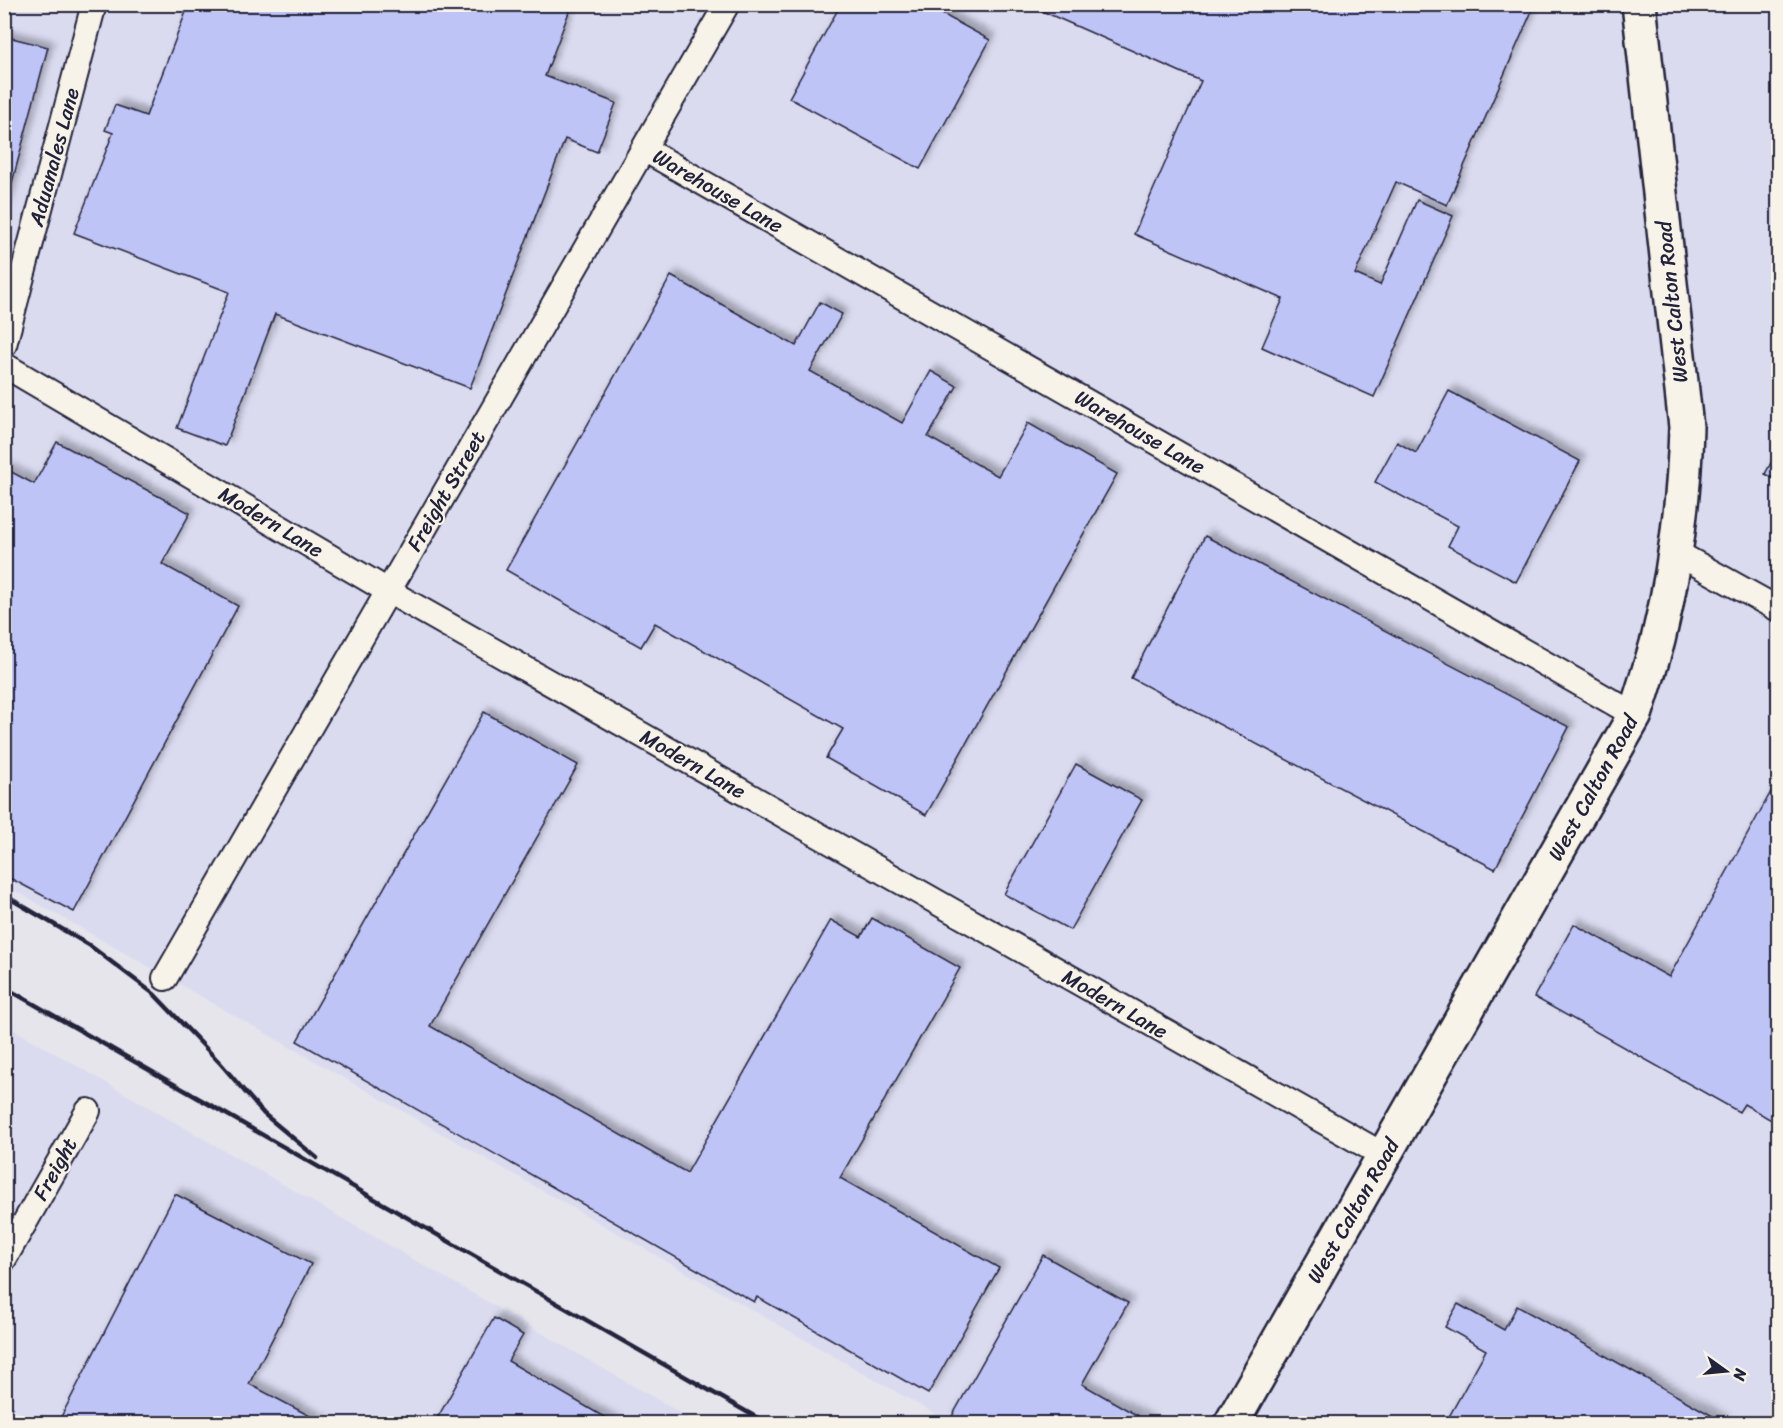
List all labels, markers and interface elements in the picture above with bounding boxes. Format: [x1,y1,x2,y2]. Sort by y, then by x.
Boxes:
street label: Aduanales Lane [17,83,91,232]
street label: Warehouse Lane [645,138,791,244]
street label: West Calton Road [1644,217,1699,385]
street label: Warehouse Lane [1067,379,1213,485]
street label: Freight Street [396,423,496,559]
street label: Modern Lane [211,475,331,569]
street label: West Calton Road [1537,706,1650,868]
street label: Modern Lane [633,718,754,810]
street label: Modern Lane [1055,958,1176,1050]
street label: Freight [22,1130,88,1208]
street label: West Calton Road [1296,1130,1411,1291]
north arrow [1696,1341,1756,1401]
text: N [1724,1365,1756,1385]

